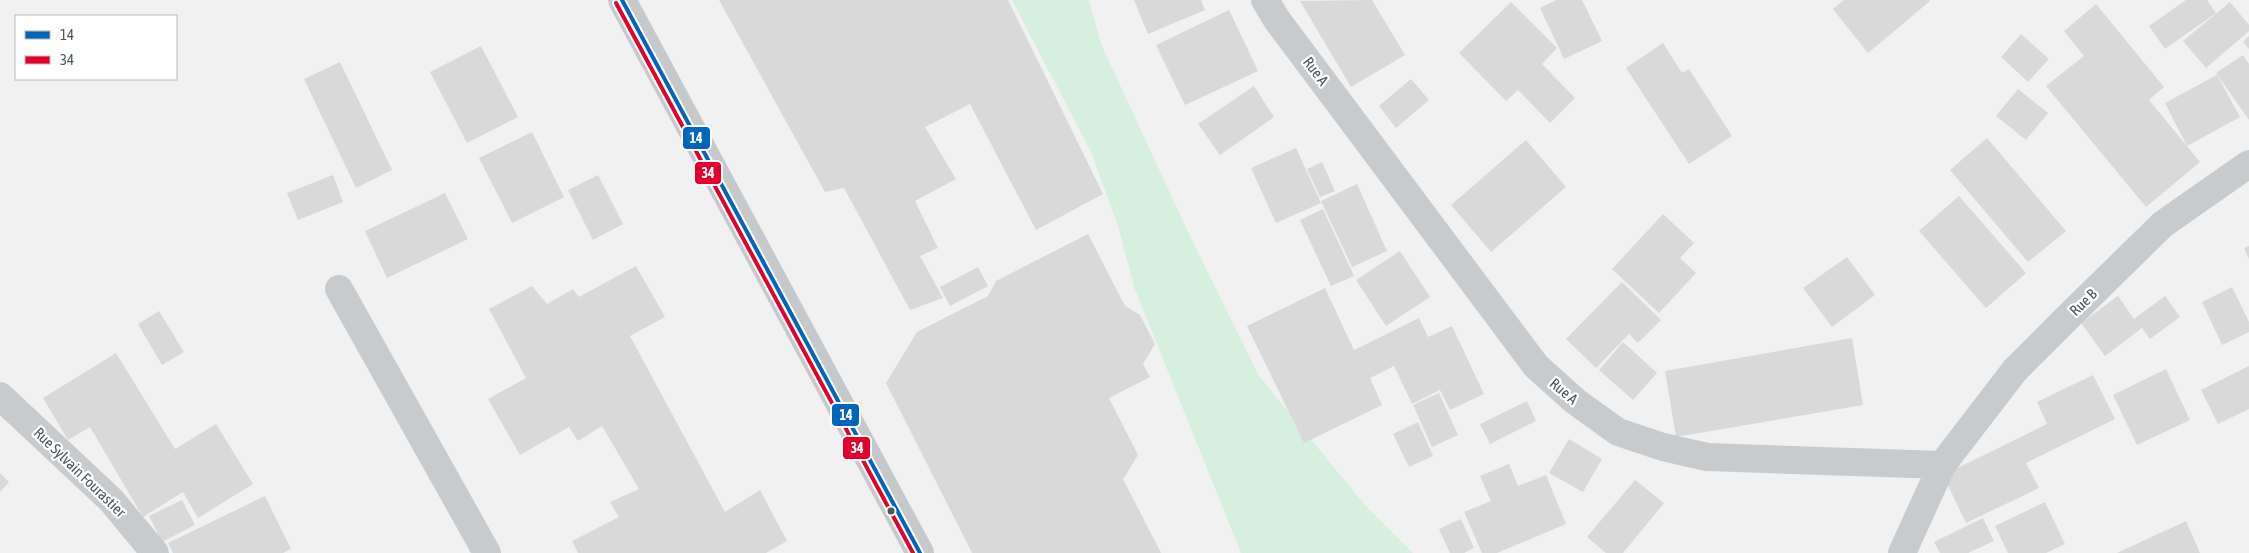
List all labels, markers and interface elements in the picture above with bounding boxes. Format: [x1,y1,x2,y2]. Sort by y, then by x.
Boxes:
legend [15,15,178,80]
text: 14 [60,26,74,43]
text: 34 [60,51,74,68]
street label: Rue A [1300,54,1332,89]
line badge: 14 [682,126,711,150]
text: 14 [689,130,703,146]
line badge: 34 [694,161,722,185]
text: 34 [701,165,715,181]
street label: Rue B [2066,285,2100,319]
street label: Rue A [1547,375,1582,408]
line badge: 14 [831,403,860,427]
text: 14 [839,407,853,423]
street label: Rue Sylvain Fourastier [31,424,130,521]
line badge: 34 [842,436,871,460]
text: 34 [850,440,864,456]
unlabelled marker [886,506,896,516]

